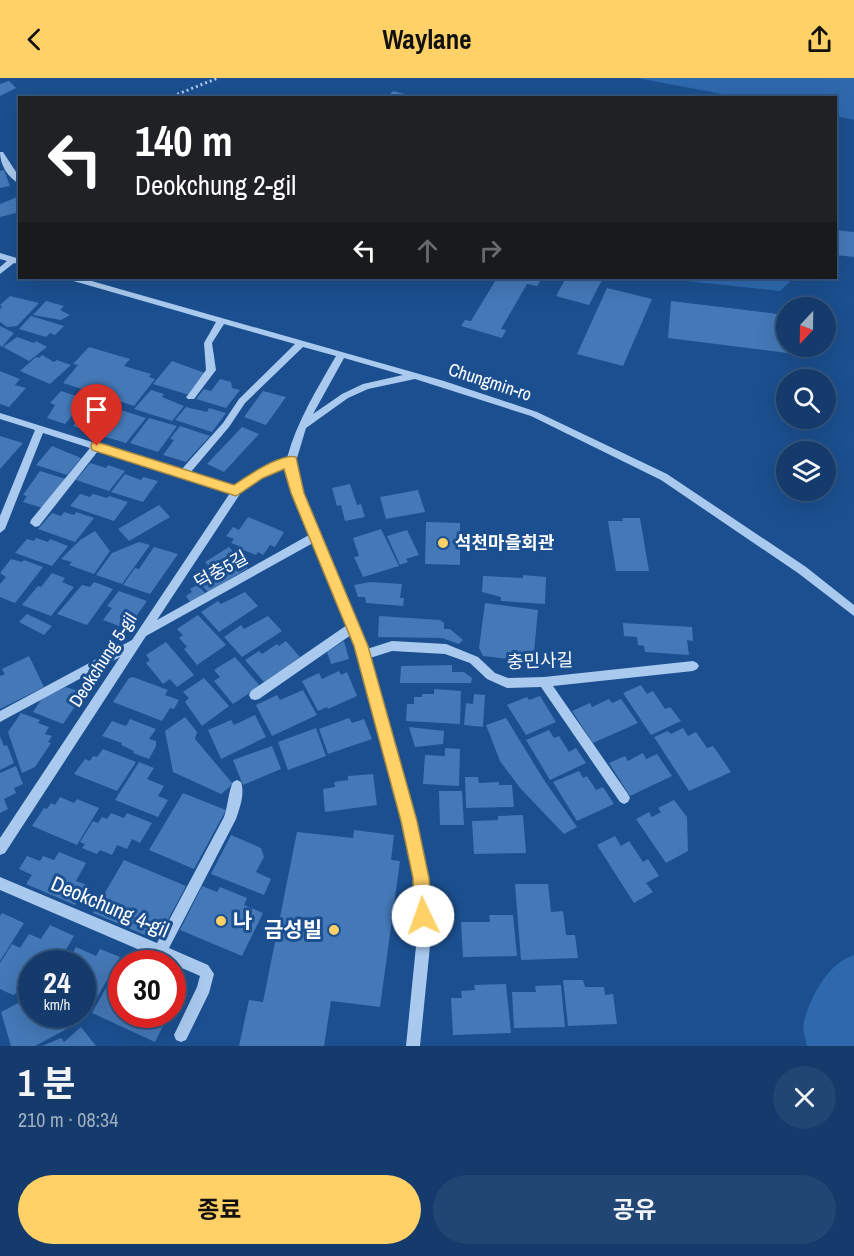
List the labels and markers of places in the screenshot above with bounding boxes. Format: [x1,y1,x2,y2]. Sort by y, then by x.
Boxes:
pin [71,384,122,446]
place label: 석천마을회관 [455,530,555,555]
marker: 석천마을회관 [436,536,450,550]
place label: 나 [233,906,252,935]
marker: 나 [214,914,228,928]
place label: 금성빌 [264,915,322,944]
marker: 금성빌 [327,923,341,937]

